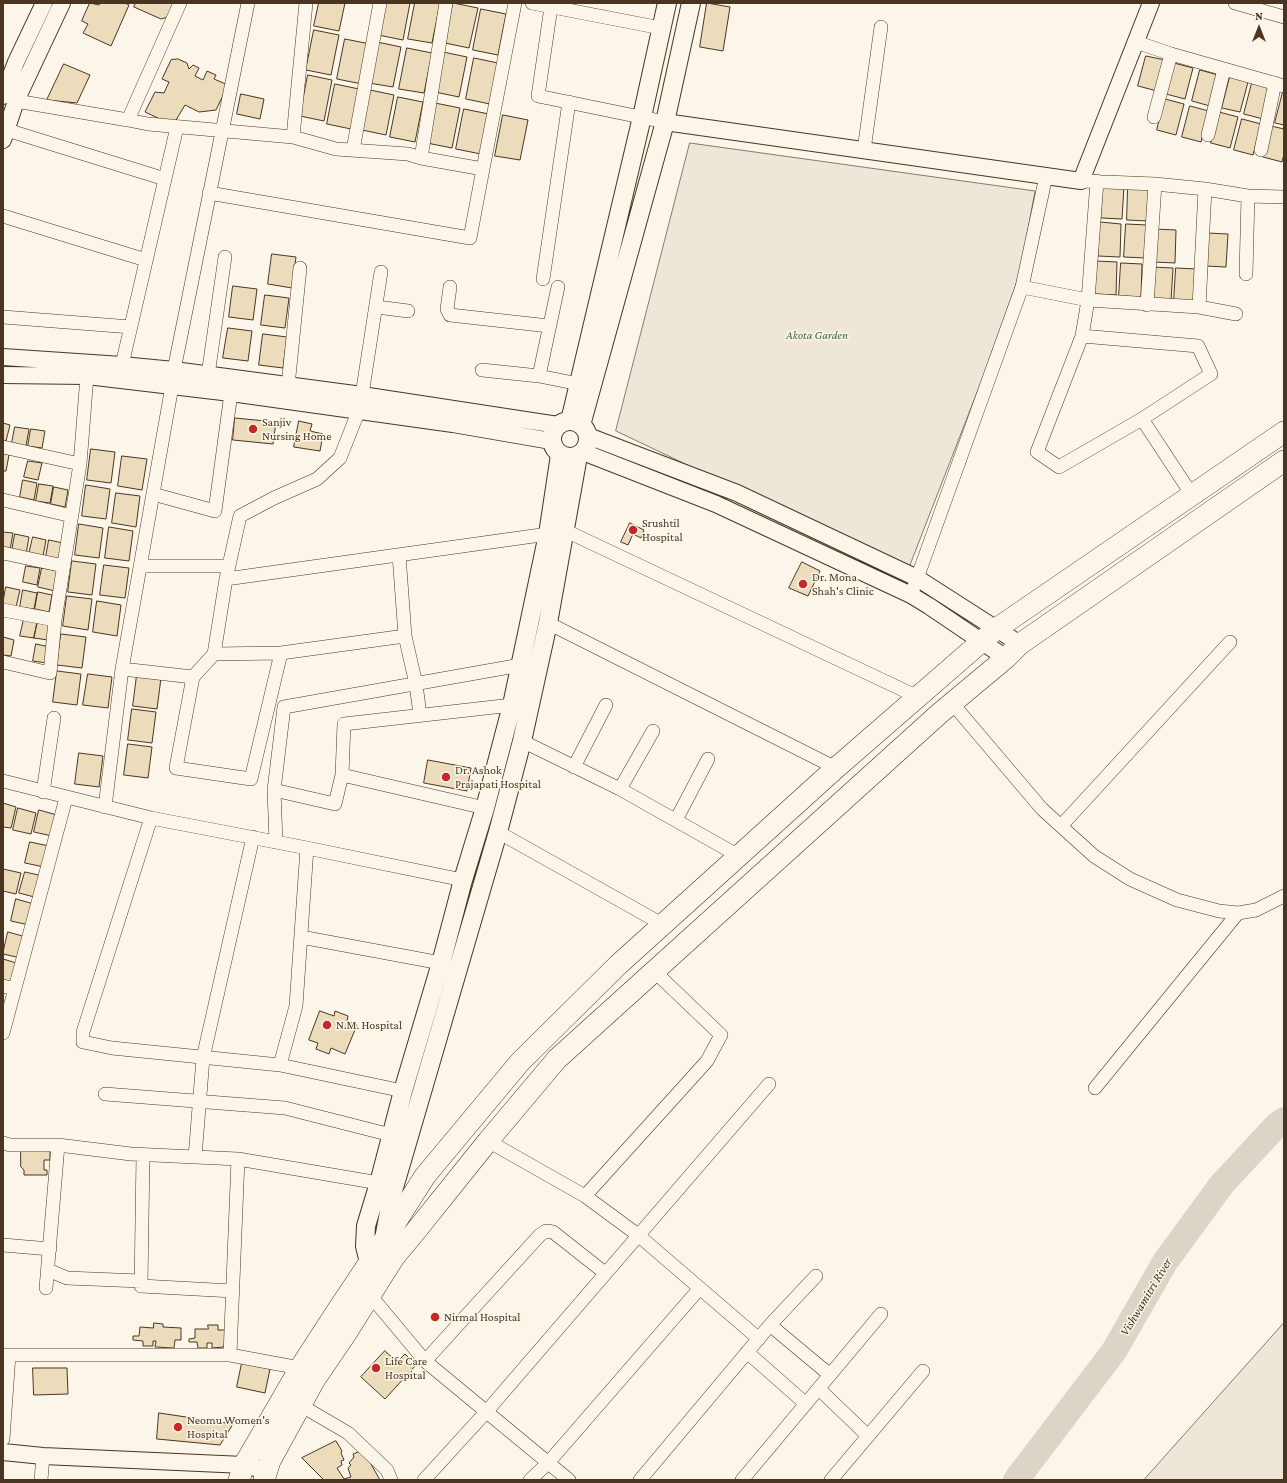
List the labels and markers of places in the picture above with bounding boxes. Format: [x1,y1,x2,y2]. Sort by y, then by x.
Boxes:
place label: Sanjiv Nursing Home [262,415,332,443]
marker: Sanjiv Nursing Home [247,423,259,435]
place label: Srushtil Hospital [642,516,683,544]
marker: Srushtil Hospital [627,524,639,536]
place label: Dr. Mona Shah's Clinic [812,570,874,598]
marker: Dr. Mona Shah's Clinic [797,578,809,590]
place label: Dr. Ashok Prajapati Hospital [455,763,541,791]
marker: Dr. Ashok Prajapati Hospital [440,771,452,783]
place label: N.M. Hospital [336,1018,402,1032]
marker: N.M. Hospital [321,1019,333,1031]
place label: Nirmal Hospital [444,1310,520,1324]
marker: Nirmal Hospital [429,1311,441,1323]
place label: Life Care Hospital [385,1354,427,1382]
marker: Life Care Hospital [370,1362,382,1374]
place label: Neomu Women's Hospital [187,1413,270,1441]
marker: Neomu Women's Hospital [172,1421,184,1433]

